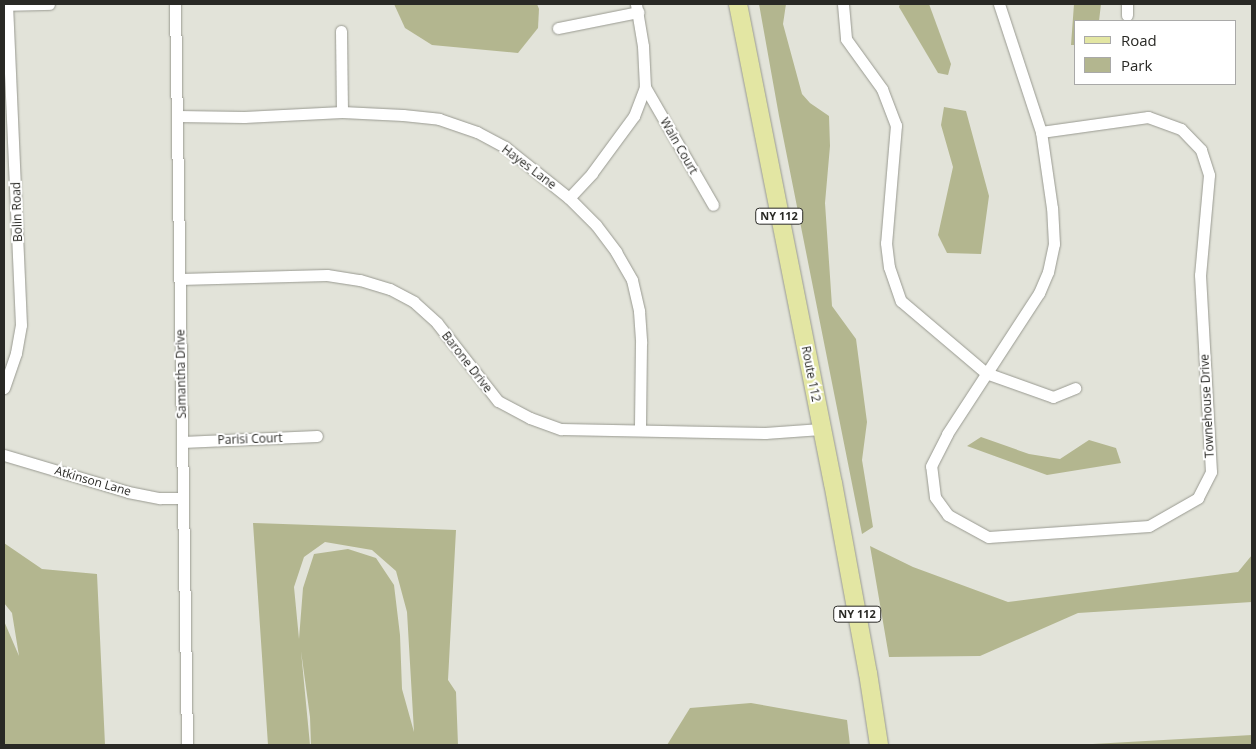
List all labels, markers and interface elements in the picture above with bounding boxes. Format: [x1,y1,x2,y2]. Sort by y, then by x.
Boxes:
legend [1074,20,1236,85]
text: Road [1121,30,1157,50]
text: Park [1121,55,1152,75]
street label: Wain Court [657,115,701,177]
street label: Hayes Lane [499,142,559,192]
street label: Bolin Road [9,182,25,242]
road number: NY 112 [754,208,804,225]
street label: Samantha Drive [173,329,189,419]
street label: Barone Drive [439,329,495,395]
street label: Route 112 [799,345,823,403]
street label: Townehouse Drive [1197,354,1217,458]
street label: Parisi Court [217,431,283,447]
street label: Atkinson Lane [53,463,133,499]
road number: NY 112 [832,606,882,622]

